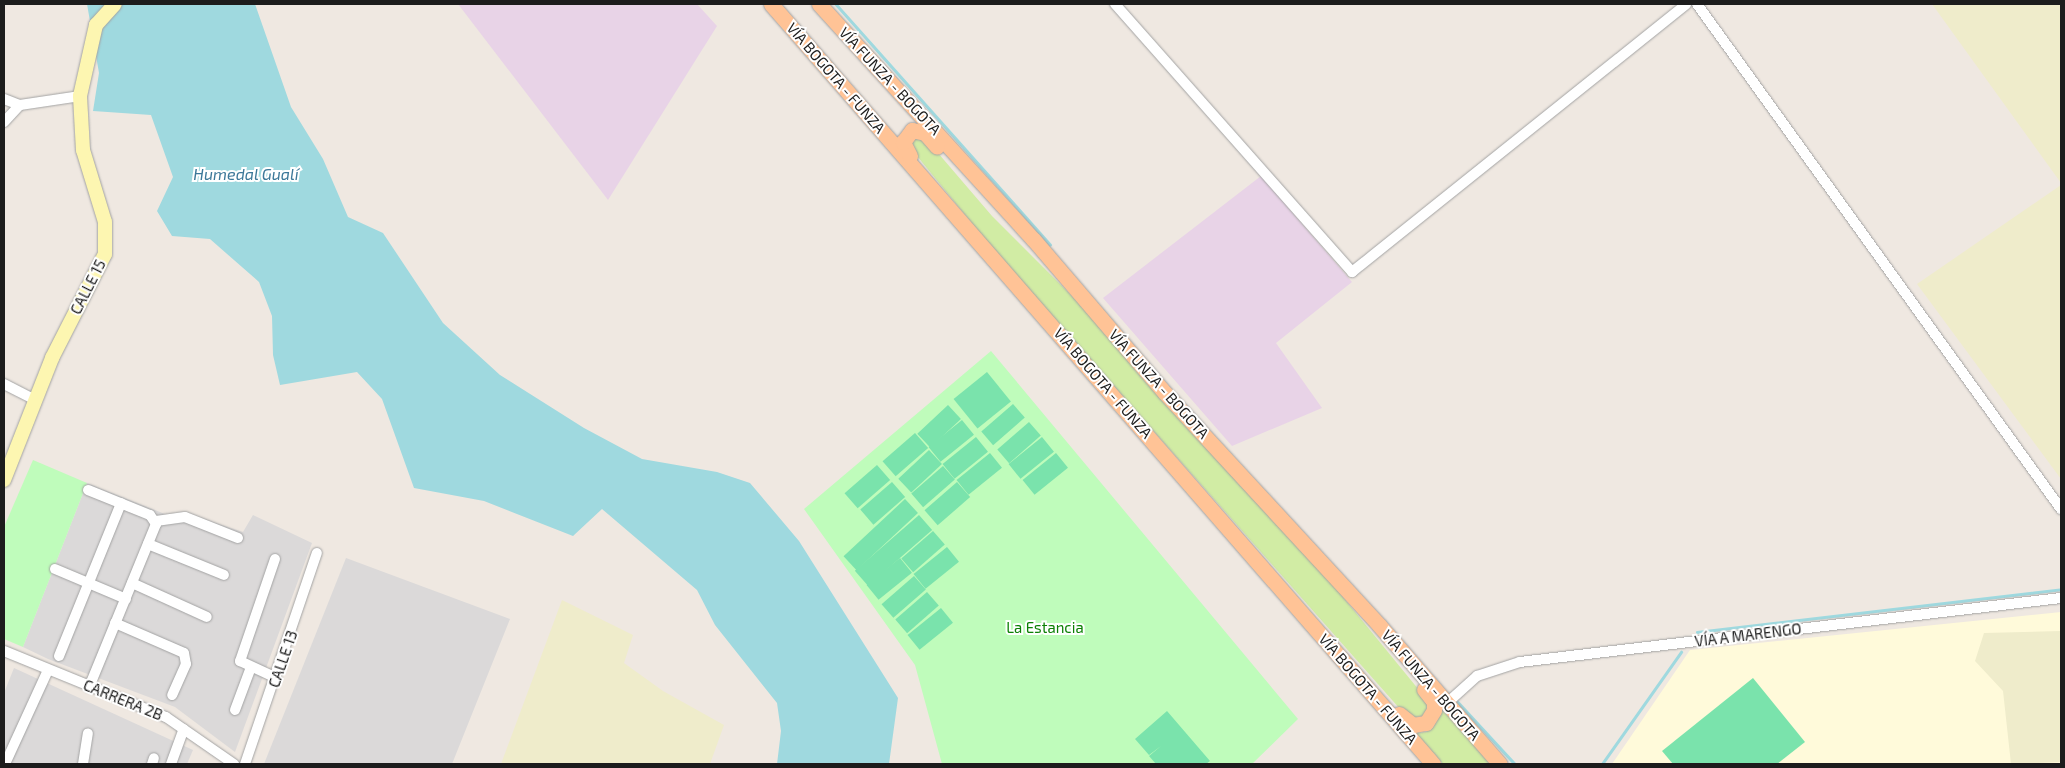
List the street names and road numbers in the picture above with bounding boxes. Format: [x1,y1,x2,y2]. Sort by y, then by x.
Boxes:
street label: VÍA BOGOTA - FUNZA [783,19,889,137]
street label: VÍA FUNZA - BOGOTA [835,23,945,139]
street label: CALLE 15 [67,257,109,317]
street label: VÍA BOGOTA - FUNZA [1050,324,1156,442]
street label: VÍA FUNZA - BOGOTA [1105,325,1213,443]
street label: VÍA A MARENGO [1693,619,1803,651]
street label: VÍA FUNZA - BOGOTA [1378,626,1484,744]
street label: CALLE 13 [265,628,301,690]
street label: VÍA BOGOTA - FUNZA [1315,630,1421,748]
street label: CARRERA 2B [80,676,166,724]

